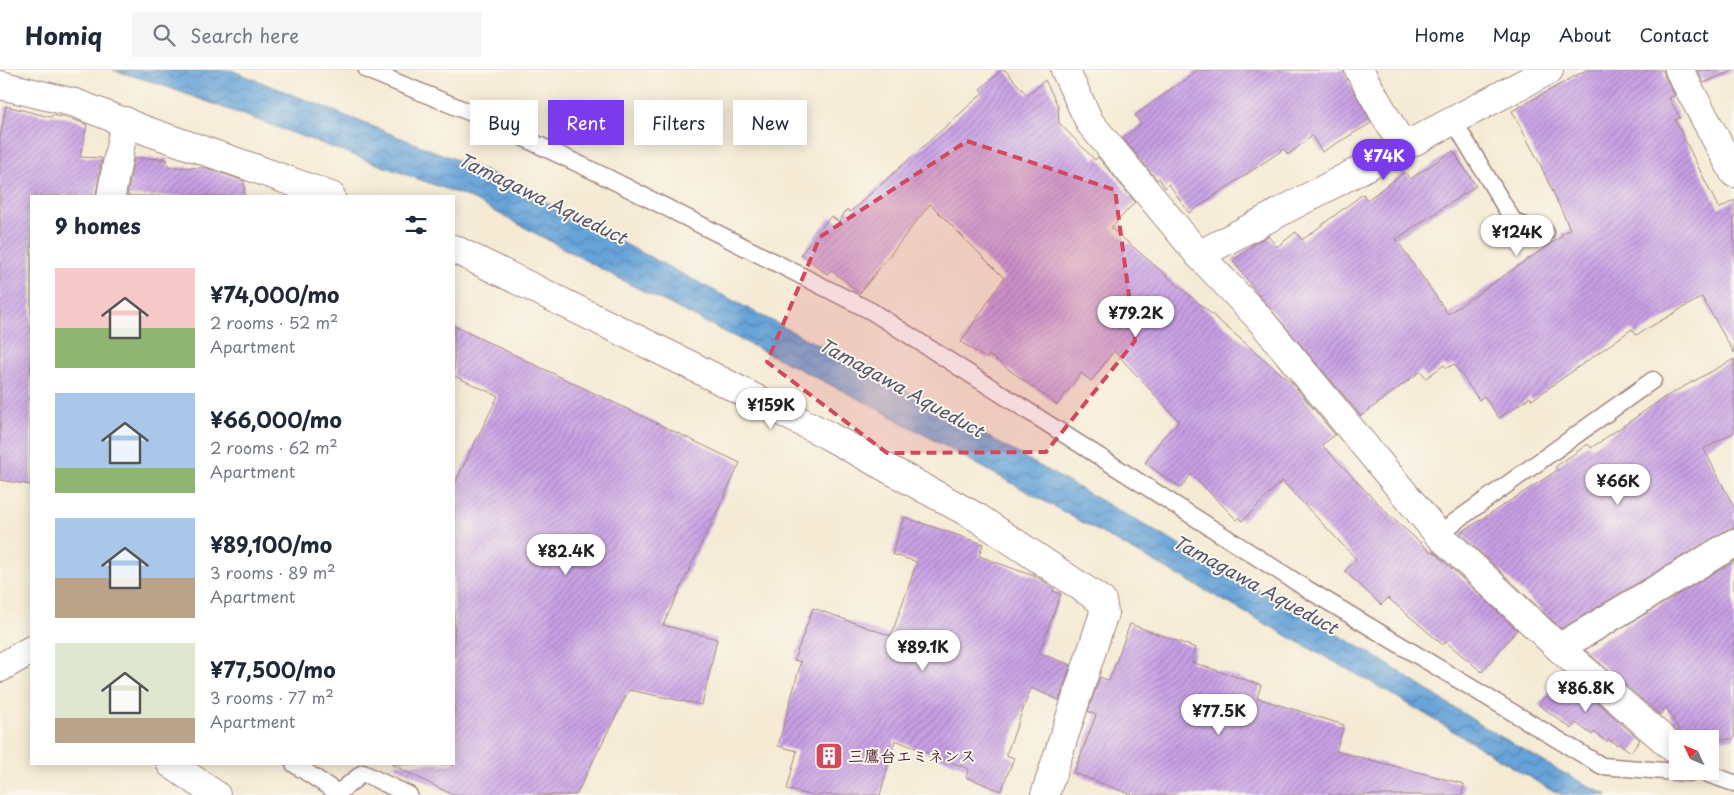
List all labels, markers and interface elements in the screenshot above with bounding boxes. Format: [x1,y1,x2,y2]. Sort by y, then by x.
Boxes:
search box [132,12,482,57]
text: Homiq [25,17,102,53]
icon: search [150,21,178,49]
text: Search here [190,21,299,49]
text: Home [1414,21,1464,48]
text: Map [1492,21,1531,48]
text: About [1559,21,1611,48]
text: Contact [1639,21,1709,48]
chip: Buy [470,100,538,145]
chip: Rent [548,100,624,145]
chip: Filters [634,100,723,145]
chip: New [733,100,807,145]
pin: ¥74K [1354,138,1414,181]
text: ¥74K [1363,143,1405,167]
water label: Tamagawa Aqueduct [454,145,633,251]
text: 9 homes [55,209,141,241]
icon: filters [402,211,430,239]
pin: ¥124K [1482,214,1552,257]
text: ¥124K [1492,219,1542,243]
text: ¥74,000/mo [210,278,339,310]
icon: home [95,288,155,348]
pin: ¥79.2K [1095,296,1177,338]
text: ¥79.2K [1108,300,1164,324]
text: 2 rooms · 52 m² [210,310,338,334]
water label: Tamagawa Aqueduct [815,330,990,444]
text: Apartment [210,334,295,358]
pin: ¥159K [736,388,806,430]
text: ¥159K [747,392,795,416]
text: ¥66,000/mo [210,403,342,435]
icon: home [95,413,155,473]
text: 2 rooms · 62 m² [210,435,338,459]
text: Apartment [210,459,295,483]
pin: ¥66K [1588,464,1648,506]
text: ¥66K [1596,468,1640,492]
water label: Tamagawa Aqueduct [1169,527,1344,641]
text: ¥89,100/mo [210,528,332,560]
pin: ¥82.4K [525,534,607,576]
icon: home [95,538,155,598]
text: ¥82.4K [537,538,595,562]
text: 3 rooms · 89 m² [210,560,335,584]
text: Apartment [210,584,295,608]
pin: ¥89.1K [882,630,964,672]
text: ¥89.1K [897,634,949,658]
text: ¥77,500/mo [210,653,336,685]
icon: home [95,663,155,723]
pin: ¥86.8K [1545,670,1627,713]
text: ¥86.8K [1557,675,1615,699]
text: 3 rooms · 77 m² [210,685,334,709]
pin: ¥77.5K [1178,694,1260,736]
text: ¥77.5K [1192,698,1246,722]
text: Apartment [210,709,295,733]
north arrow [1669,730,1719,780]
map controls [1669,730,1719,780]
building icon: 三鷹台エミネンス [814,741,844,771]
place label: 三鷹台エミネンス [848,743,976,767]

